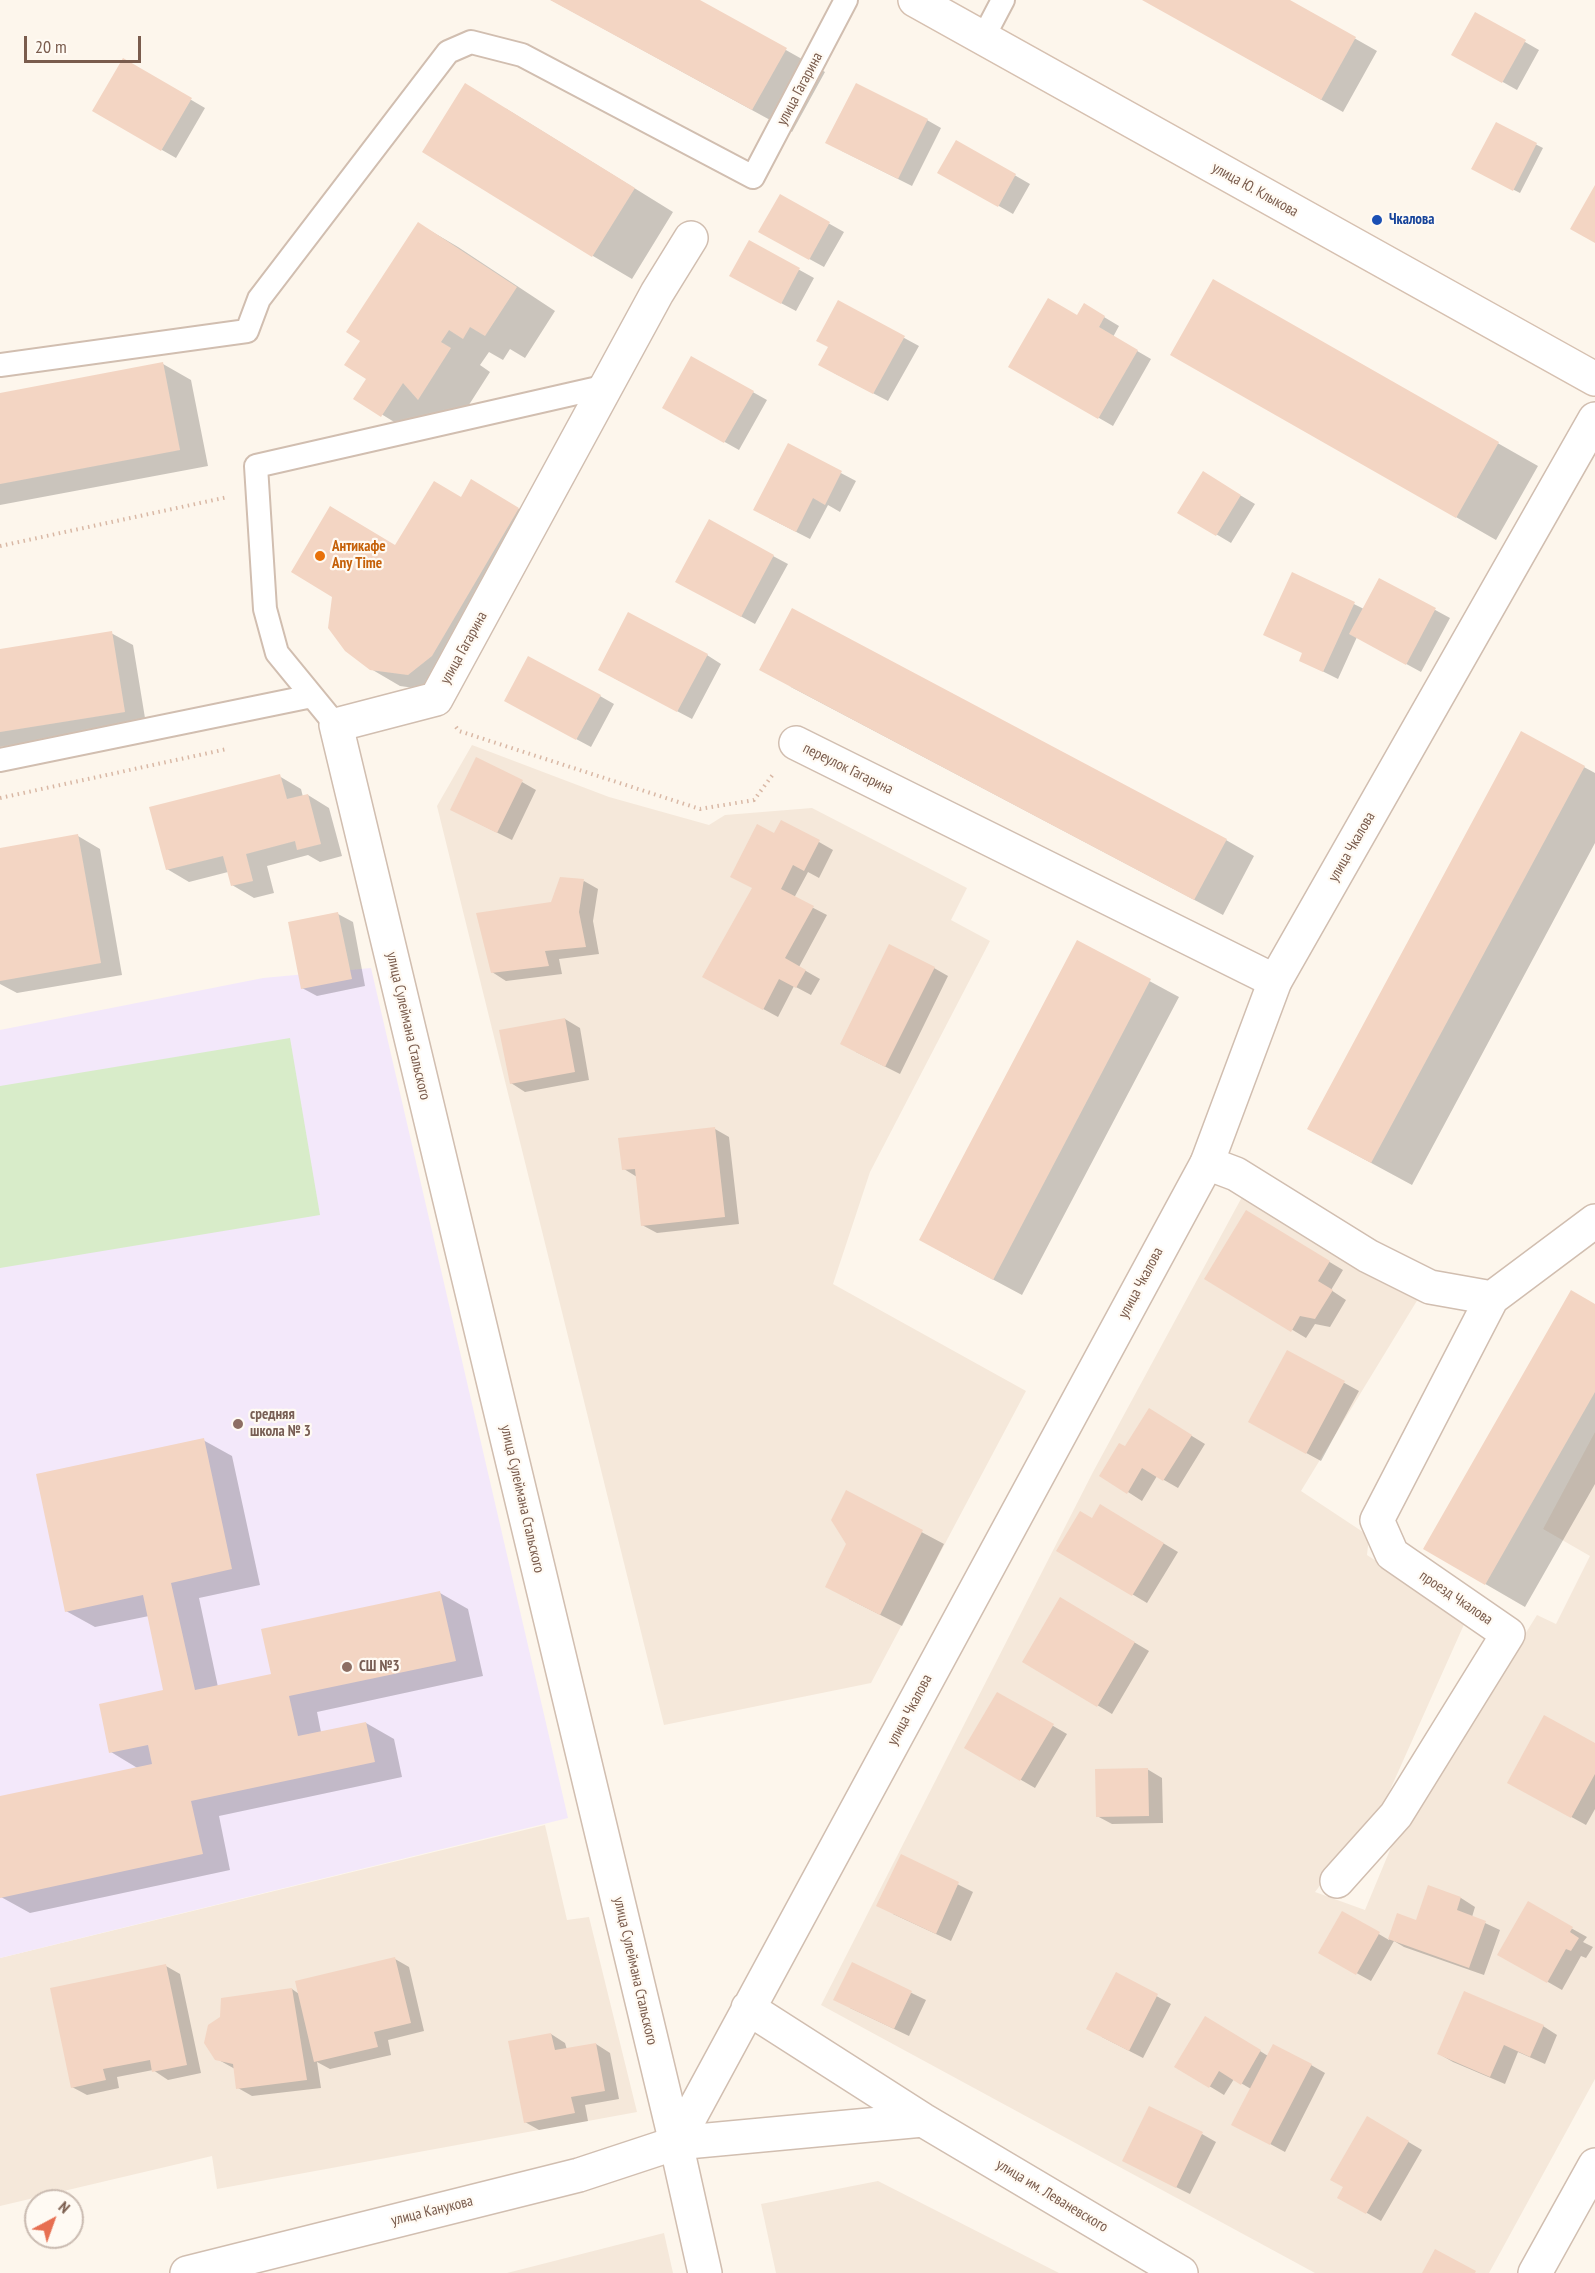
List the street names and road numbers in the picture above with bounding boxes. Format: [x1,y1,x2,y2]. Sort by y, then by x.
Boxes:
street label: улица Гагарина [773,49,827,129]
street label: улица Ю. Клыкова [1209,159,1301,221]
street label: улица Гагарина [437,609,491,687]
street label: переулок Гагарина [800,739,896,799]
street label: улица Чкалова [1325,809,1379,885]
street label: улица Сулеймана Стальского [382,950,434,1102]
street label: улица Чкалова [1115,1244,1167,1322]
street label: улица Сулеймана Стальского [496,1423,548,1575]
street label: проезд Чкалова [1416,1567,1496,1629]
street label: улица Чкалова [884,1671,936,1749]
street label: улица Сулеймана Стальского [609,1895,661,2047]
street label: улица им. Леваневского [993,2156,1111,2236]
street label: улица Канукова [389,2192,475,2230]

